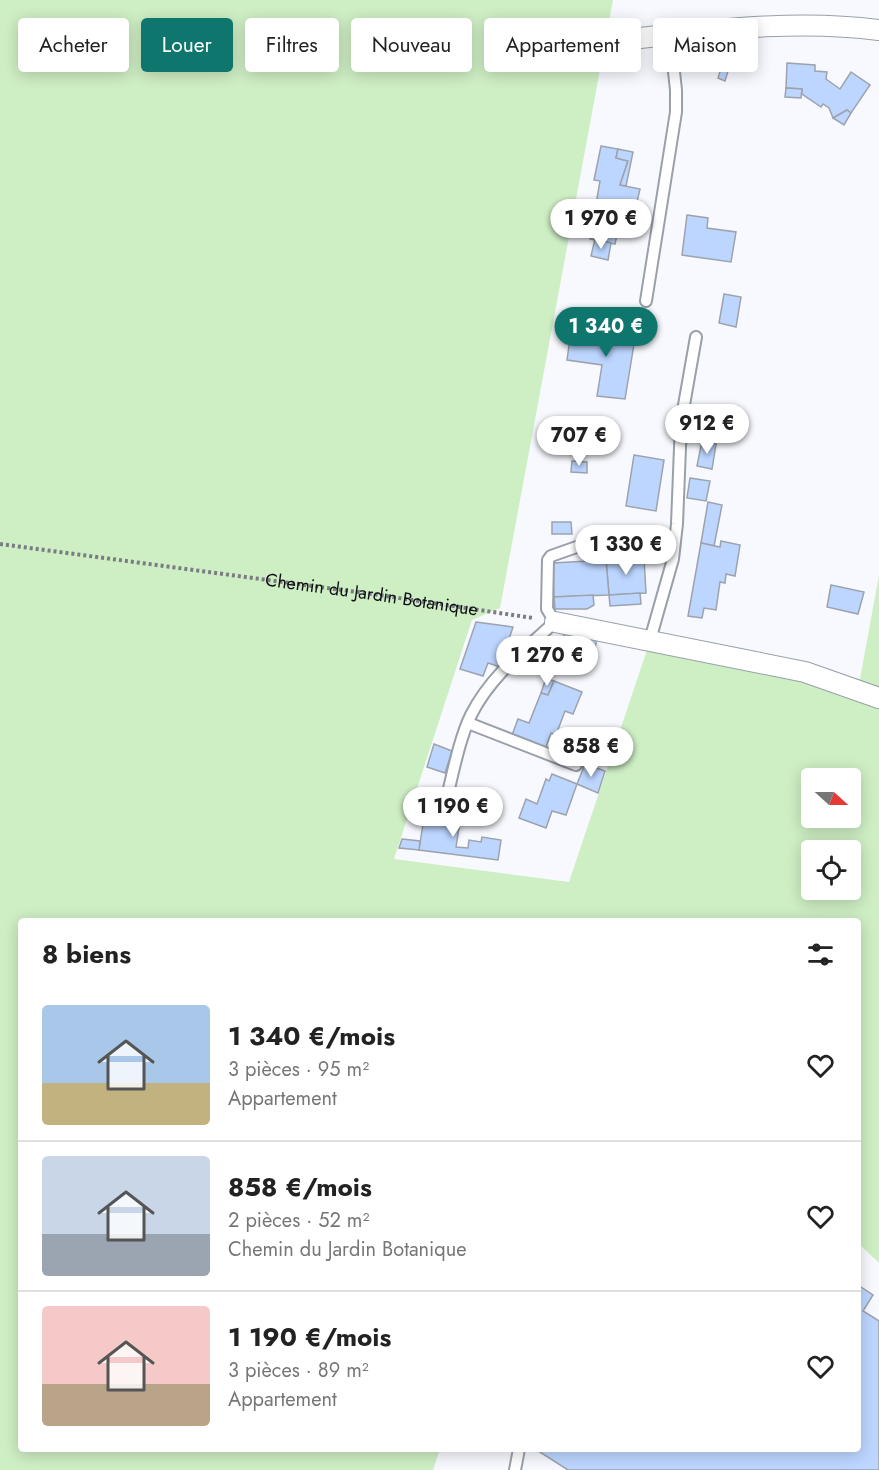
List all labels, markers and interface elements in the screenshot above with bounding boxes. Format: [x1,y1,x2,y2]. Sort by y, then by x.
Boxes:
chip: Acheter [18,18,129,72]
chip: Louer [141,18,233,72]
chip: Filtres [245,18,339,72]
chip: Nouveau [351,18,472,72]
chip: Appartement [484,18,641,72]
chip: Maison [653,18,758,72]
pin: 1 970 € [546,199,656,250]
text: 1 970 € [564,204,638,233]
pin: 1 340 € [551,307,661,358]
text: 1 340 € [569,312,643,341]
pin: 912 € [665,404,749,455]
text: 912 € [679,409,735,438]
pin: 707 € [537,416,621,467]
text: 707 € [551,421,607,450]
pin: 1 330 € [571,525,681,576]
text: 1 330 € [589,530,663,559]
street label: Chemin du Jardin Botanique [263,567,480,623]
pin: 1 270 € [492,636,602,687]
text: 1 270 € [510,641,584,670]
pin: 858 € [549,727,633,778]
text: 858 € [562,732,620,761]
north arrow [801,768,861,828]
map controls [801,768,861,900]
pin: 1 190 € [398,787,508,838]
text: 1 190 € [417,792,489,821]
button: locate [801,840,861,900]
text: 8 biens [42,935,131,973]
icon: filters [804,938,837,971]
text: 1 340 €/mois [228,1017,395,1055]
icon: home [90,1029,162,1101]
icon: heart [804,1049,837,1082]
text: 3 pièces · 95 m² [228,1055,369,1084]
text: Appartement [228,1084,337,1113]
text: 858 €/mois [228,1168,372,1206]
icon: home [90,1180,162,1252]
icon: heart [804,1200,837,1233]
text: 2 pièces · 52 m² [228,1206,369,1235]
text: Chemin du Jardin Botanique [228,1235,466,1264]
text: 1 190 €/mois [228,1318,391,1356]
icon: home [90,1330,162,1402]
icon: heart [804,1350,837,1383]
text: 3 pièces · 89 m² [228,1356,369,1385]
text: Appartement [228,1385,337,1414]

